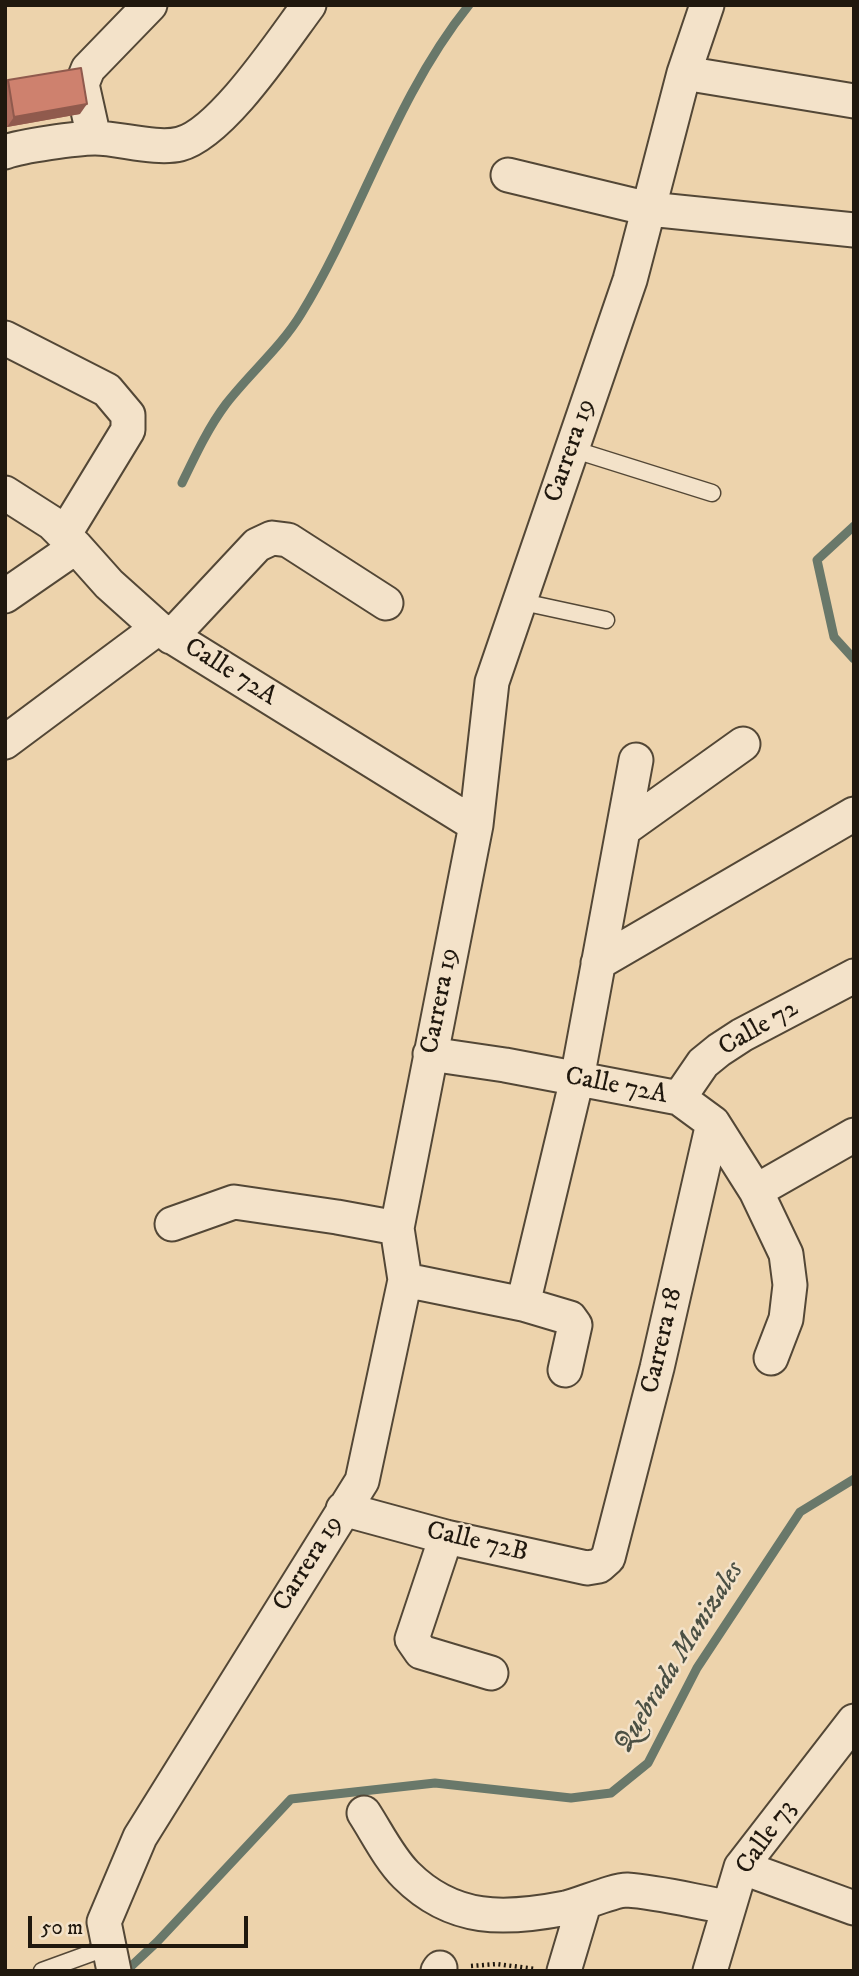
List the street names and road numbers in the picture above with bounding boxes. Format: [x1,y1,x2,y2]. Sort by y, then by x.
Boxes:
street label: Carrera 19 [539,395,603,507]
street label: Calle 72A [178,632,282,714]
street label: Carrera 19 [415,945,467,1057]
street label: Calle 72 [714,994,804,1064]
street label: Calle 72A [562,1062,670,1112]
street label: Carrera 18 [636,1285,690,1397]
street label: Carrera 19 [267,1510,351,1618]
street label: Calle 72B [423,1516,531,1570]
street label: Calle 73 [730,1795,804,1881]

